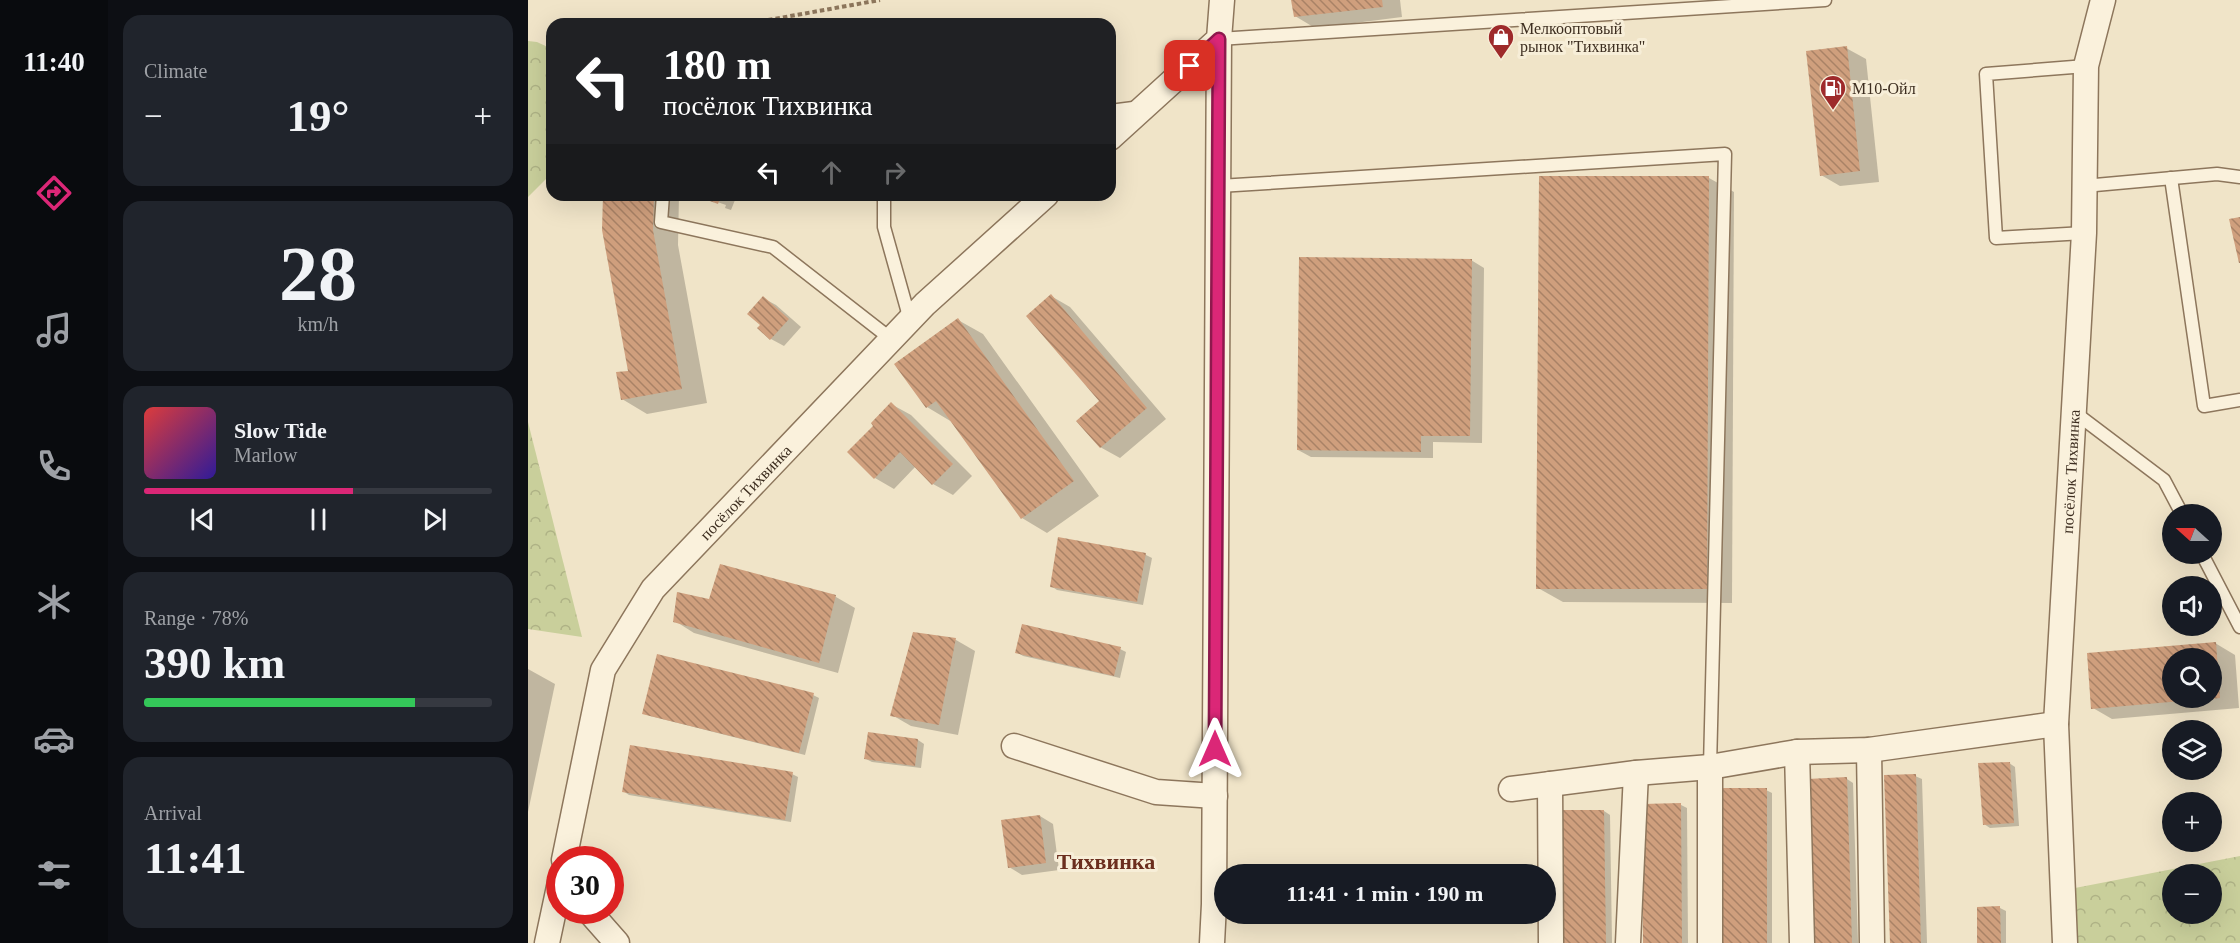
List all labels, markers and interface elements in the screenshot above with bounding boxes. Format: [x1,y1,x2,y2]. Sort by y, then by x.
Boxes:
place label: Мелкооптовый рынок "Тихвинка" [1520,20,1645,56]
shop icon: Мелкооптовый рынок "Тихвинка" [1486,22,1516,60]
pin [1164,40,1215,91]
icon: left [564,42,642,120]
text: 180 m [663,42,772,88]
text: 11:40 [23,47,85,77]
icon: arrive [1173,49,1206,82]
text: Climate [144,60,207,82]
fuel station icon: М10-Ойл [1818,73,1848,111]
place label: М10-Ойл [1852,80,1916,97]
text: 19° [287,91,350,141]
text: посёлок Тихвинка [663,91,873,121]
text: − [144,98,163,134]
text: + [473,98,492,134]
icon: left [752,156,785,189]
icon: ahead [815,156,848,189]
icon: right [878,156,911,189]
icon: directions [33,172,75,214]
text: 28 [279,230,357,317]
icon: music [33,309,75,351]
text: km/h [297,313,339,335]
street label: посёлок Тихвинка [2059,409,2083,534]
text: Slow Tide [234,418,327,443]
street label: посёлок Тихвинка [697,442,795,543]
text: Marlow [234,444,297,466]
icon: phone [33,445,75,487]
icon: previous [186,503,219,536]
icon: pause [302,503,335,536]
icon: next [418,503,451,536]
north arrow [2162,504,2222,564]
map controls [2162,504,2222,924]
button: sound [2162,576,2222,636]
icon: climate [33,581,75,623]
text: Range · 78% [144,607,248,629]
text: 390 km [144,638,285,688]
button: search [2162,648,2222,708]
position arrow [1183,717,1247,781]
icon: car [33,718,75,760]
button: layers [2162,720,2222,780]
button: + [2162,792,2222,852]
text: Arrival [144,802,202,824]
text: 11:41 [144,833,247,883]
speed limit sign: 30 [546,846,624,924]
district label: Тихвинка [1057,849,1155,874]
icon: filters [33,854,75,896]
button: − [2162,864,2222,924]
text: 11:41 · 1 min · 190 m [1287,881,1483,906]

